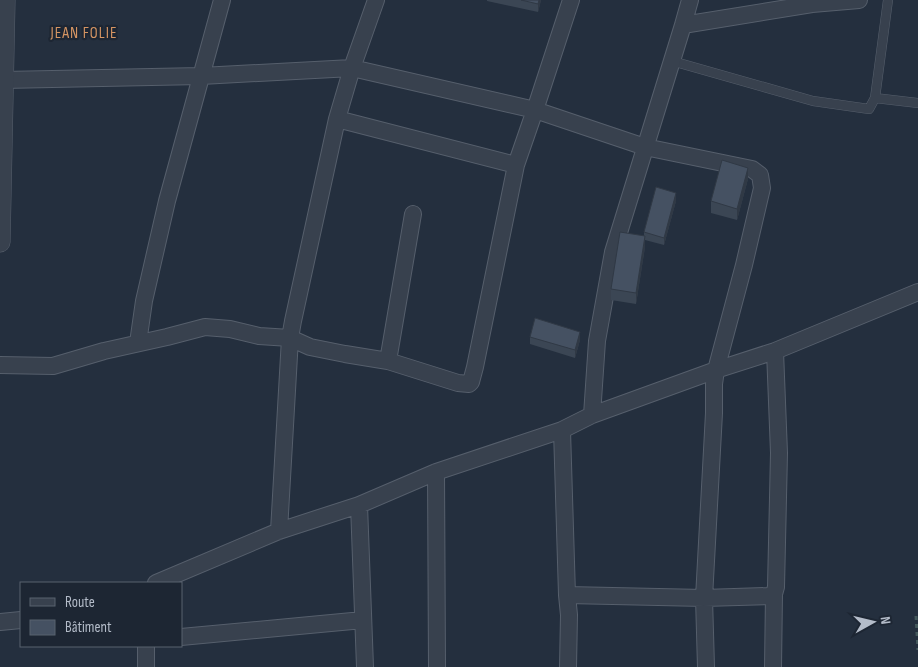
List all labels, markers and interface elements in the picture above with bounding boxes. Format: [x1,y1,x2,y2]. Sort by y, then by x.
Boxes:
district label: JEAN FOLIE [49,24,118,43]
legend [20,582,182,647]
text: Route [65,593,95,612]
north arrow [848,597,898,647]
text: N [876,615,894,625]
text: Bâtiment [65,618,112,637]

